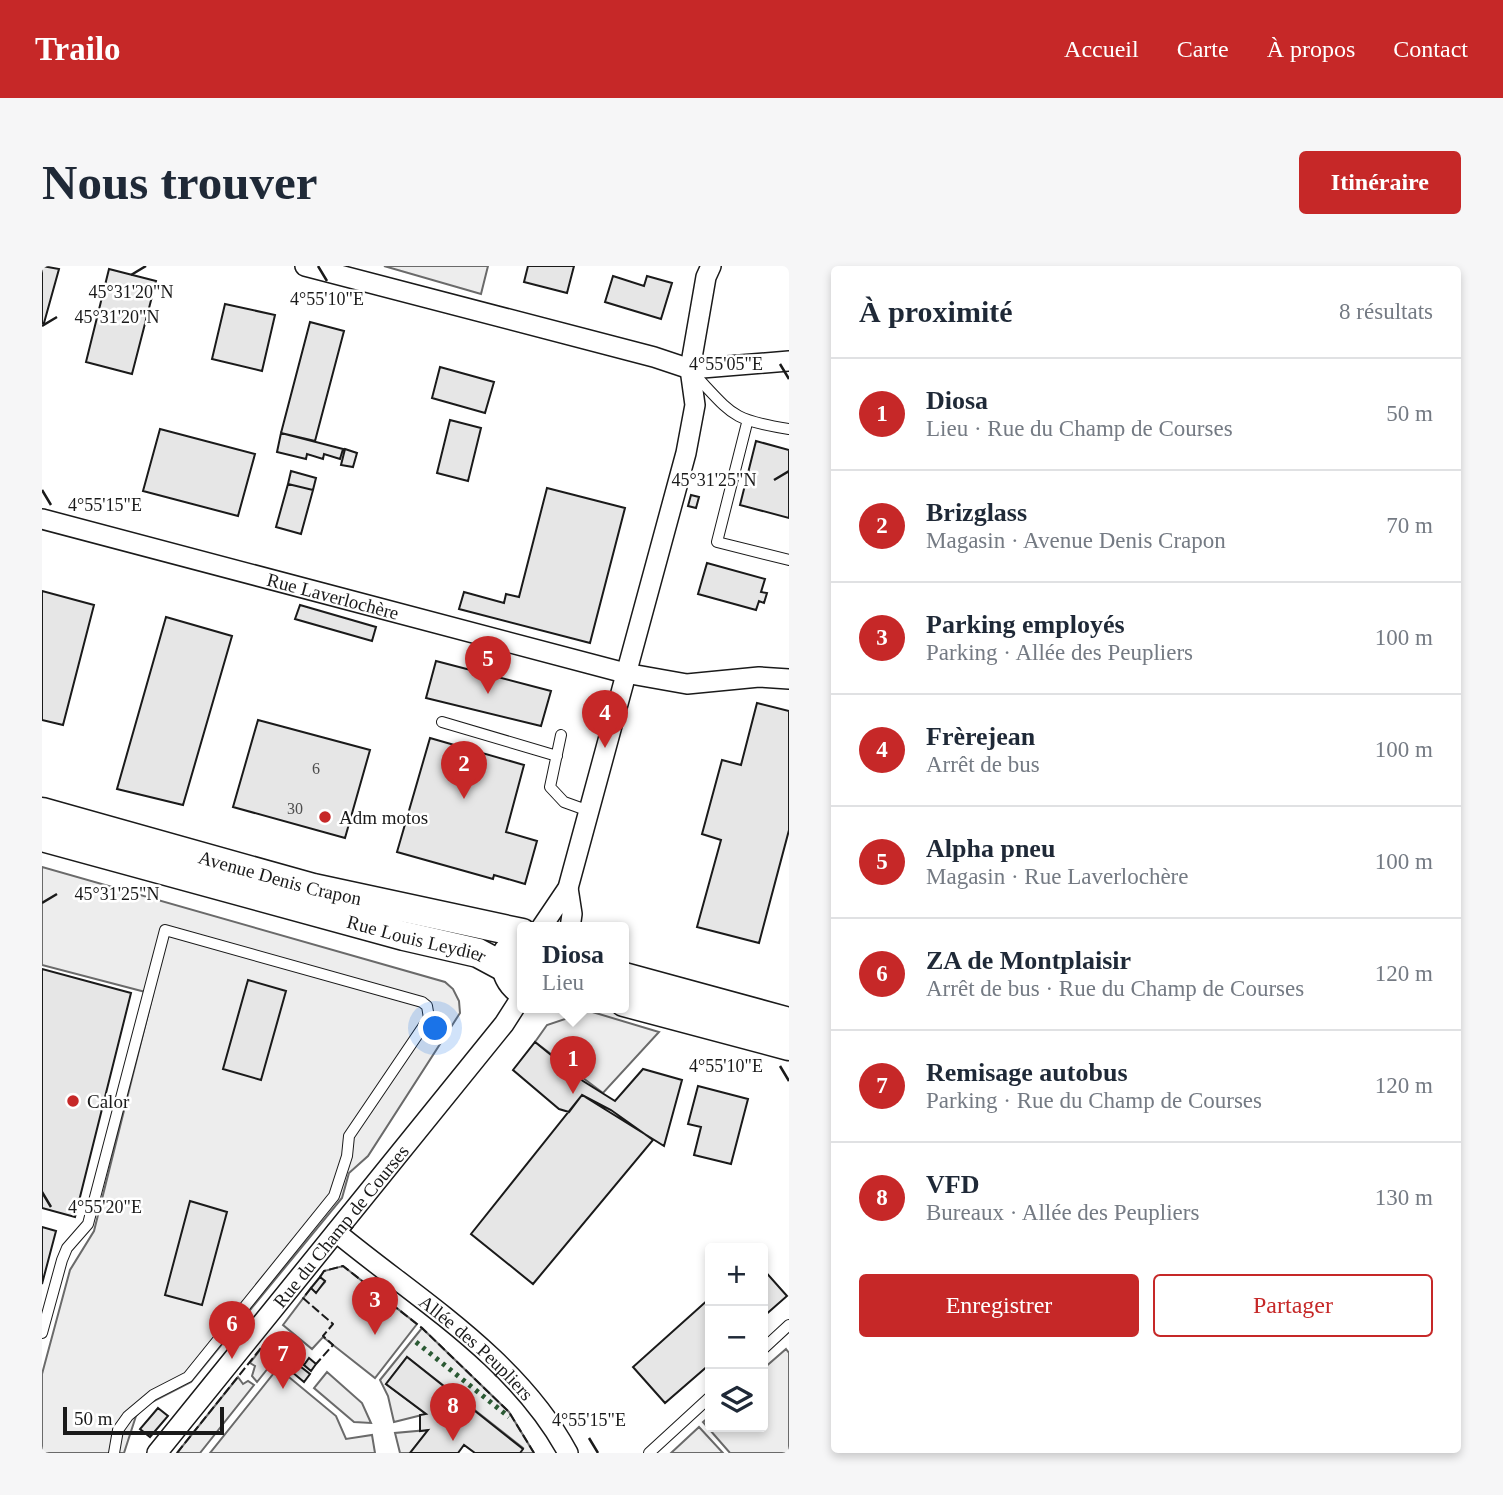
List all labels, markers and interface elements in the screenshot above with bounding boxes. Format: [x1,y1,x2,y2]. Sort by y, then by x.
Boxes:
text: Trailo [35,31,121,67]
text: Accueil [1064,36,1139,62]
text: Carte [1177,36,1229,62]
text: À propos [1267,36,1355,62]
text: Contact [1393,36,1468,62]
button: Itinéraire [1299,151,1461,214]
text: Nous trouver [42,155,317,210]
text: 45°31'20"N [89,282,173,302]
text: 4°55'10"E [290,289,364,309]
text: À proximité [859,295,1013,328]
text: 8 résultats [1339,299,1433,324]
text: 45°31'20"N [75,307,159,327]
text: 4°55'05"E [689,354,763,374]
text: Diosa [926,386,988,415]
text: 1 [876,401,888,426]
text: 50 m [1386,401,1433,426]
text: Lieu · Rue du Champ de Courses [926,416,1233,441]
text: 45°31'25"N [672,470,756,490]
text: 4°55'15"E [68,495,142,515]
text: Brizglass [926,498,1027,527]
text: 2 [876,513,888,538]
text: 70 m [1386,513,1433,538]
text: Magasin · Avenue Denis Crapon [926,528,1226,553]
street label: Rue Laverlochère [265,568,401,623]
text: Parking employés [926,610,1125,639]
text: 3 [876,625,888,650]
text: 100 m [1375,625,1433,650]
pin: 5 [465,636,511,694]
text: Parking · Allée des Peupliers [926,640,1193,665]
pin: 4 [582,690,628,748]
text: Frèrejean [926,722,1035,751]
text: 4 [876,737,888,762]
text: 100 m [1375,737,1433,762]
pin: 2 [441,741,487,799]
text: Arrêt de bus [926,752,1040,777]
house number: 6 [312,760,320,777]
house number: 30 [287,800,303,817]
place label: Adm motos [339,807,428,828]
marker: Adm motos [317,809,333,825]
text: Alpha pneu [926,834,1055,863]
street label: Avenue Denis Crapon [196,846,364,909]
text: 5 [876,849,888,874]
text: 100 m [1375,849,1433,874]
text: Magasin · Rue Laverlochère [926,864,1188,889]
text: 45°31'25"N [75,884,159,904]
street label: Rue Louis Leydier [345,910,491,966]
popup [517,922,629,1013]
text: Diosa [542,940,604,969]
text: ZA de Montplaisir [926,946,1131,975]
text: 6 [876,961,888,986]
text: 120 m [1375,961,1433,986]
text: Lieu [542,970,584,995]
text: Arrêt de bus · Rue du Champ de Courses [926,976,1304,1001]
your location [418,1011,452,1045]
pin: 1 [550,1036,596,1094]
text: 4°55'10"E [689,1056,763,1076]
text: Remisage autobus [926,1058,1128,1087]
text: 7 [876,1073,888,1098]
text: 120 m [1375,1073,1433,1098]
text: Parking · Rue du Champ de Courses [926,1088,1262,1113]
place label: Calor [87,1091,130,1112]
marker: Calor [65,1093,81,1109]
street label: Rue du Champ de Courses [269,1141,413,1311]
text: VFD [926,1170,979,1199]
text: 8 [876,1185,888,1210]
text: 130 m [1375,1185,1433,1210]
text: 4°55'20"E [68,1197,142,1217]
text: Bureaux · Allée des Peupliers [926,1200,1199,1225]
map controls [705,1243,768,1432]
button: + [705,1243,768,1306]
button: Enregistrer [859,1274,1139,1337]
button: Partager [1153,1274,1433,1337]
pin: 3 [352,1277,398,1335]
street label: Allée des Peupliers [415,1290,538,1404]
pin: 6 [209,1301,255,1359]
button: − [705,1306,768,1369]
pin: 7 [260,1331,306,1389]
button: layers [705,1369,768,1432]
pin: 8 [430,1383,476,1441]
scale bar [63,1404,224,1436]
text: 50 m [74,1408,113,1429]
text: 4°55'15"E [552,1410,626,1430]

